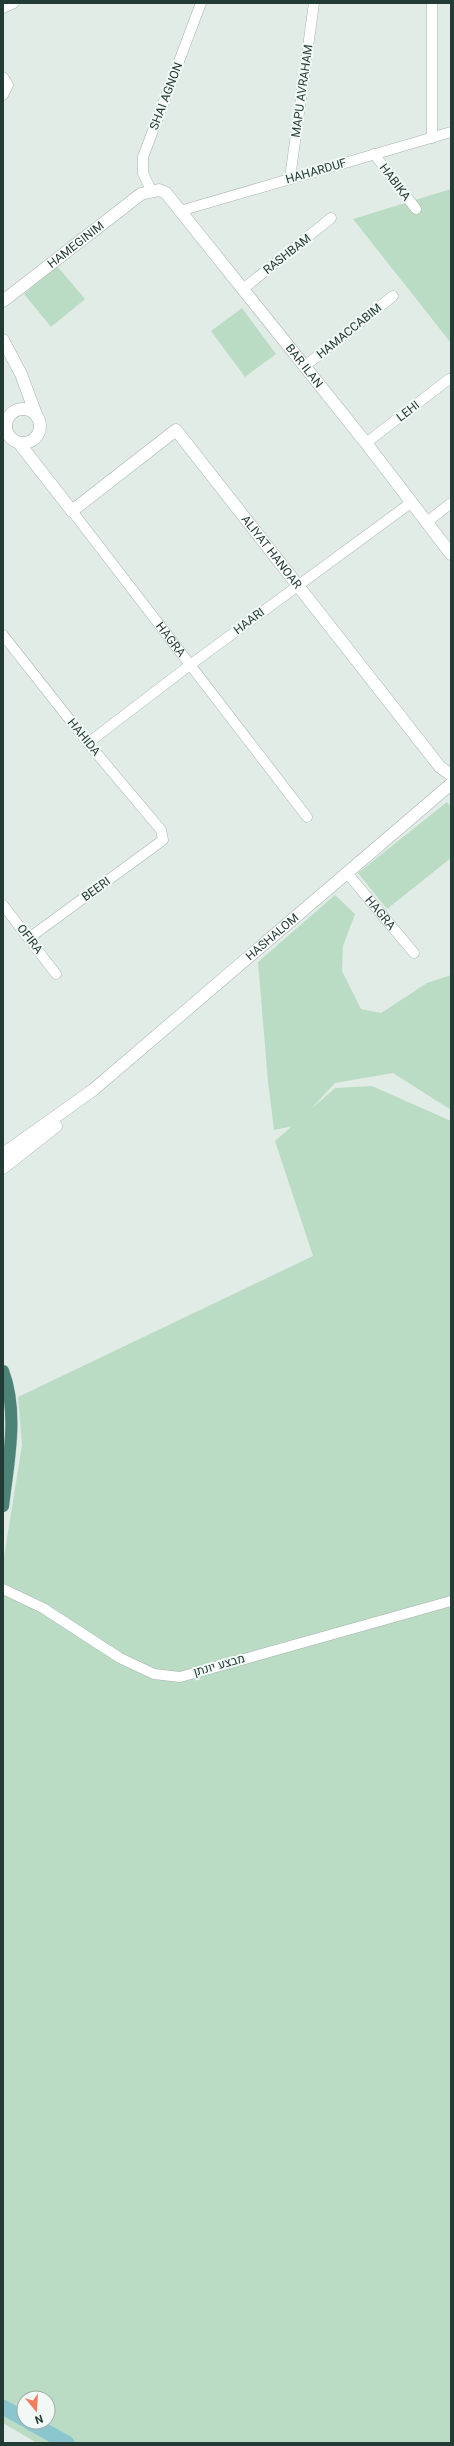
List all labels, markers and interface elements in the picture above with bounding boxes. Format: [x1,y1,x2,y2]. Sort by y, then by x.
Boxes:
street label: MAPU AVRAHAM [289,44,315,138]
street label: SHAI AGNON [147,60,185,132]
street label: HAHARDUF [284,156,348,186]
street label: HABIKA [377,161,414,203]
street label: HAMEGINIM [45,218,107,271]
street label: RASHBAM [260,231,314,277]
street label: HAMACCABIM [314,301,384,361]
street label: BAR ILAN [283,341,326,390]
street label: LEHI [394,398,422,424]
street label: ALIYAT HANOAR [238,512,305,592]
street label: HAARI [231,605,267,637]
street label: HAGRA [153,619,188,660]
street label: HAHIDA [65,716,103,759]
street label: BEERI [79,874,113,904]
street label: HAGRA [362,893,399,933]
street label: HASHALOM [243,911,301,963]
street label: OFIRA [14,922,46,957]
street label: מבצע יונתן [192,1651,246,1679]
north arrow [16,2390,56,2430]
text: N [33,2412,45,2426]

